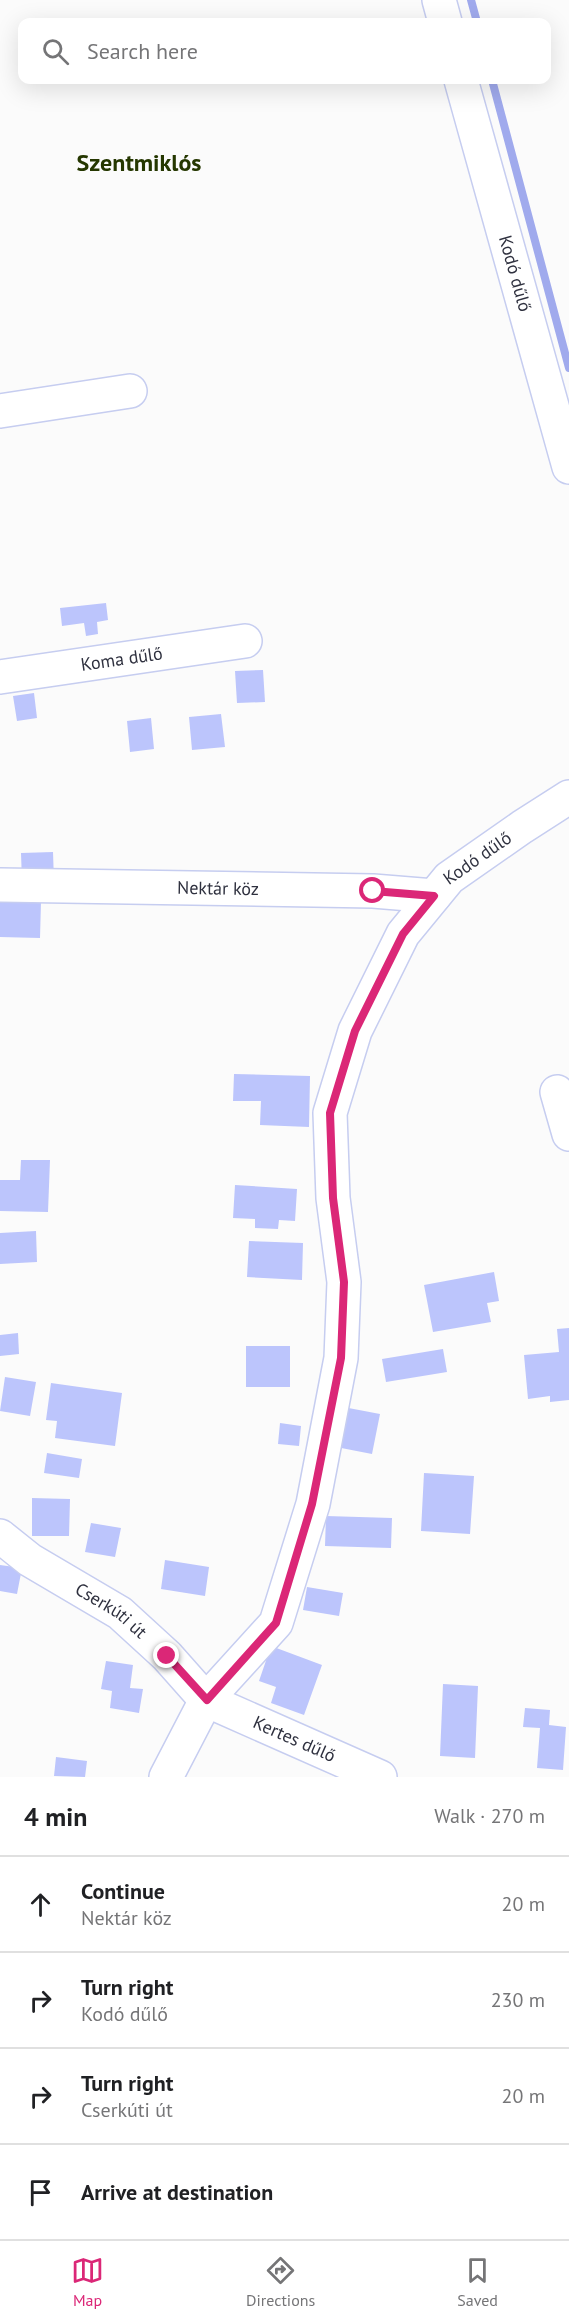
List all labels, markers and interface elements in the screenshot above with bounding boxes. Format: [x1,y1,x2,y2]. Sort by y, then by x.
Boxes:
search box [18,18,551,84]
icon: search [39,35,72,68]
text: Search here [87,37,198,65]
district label: Szentmiklós [77,147,201,178]
street label: Kodó dűlő [494,233,537,314]
street label: Koma dűlő [79,641,164,676]
street label: Kodó dűlő [438,826,516,890]
street label: Nektár köz [177,876,259,900]
route start [359,877,385,903]
street label: Cserkúti út [71,1577,152,1643]
route end [153,1642,179,1668]
street label: Kertes dűlő [250,1710,339,1767]
text: 4 min [24,1800,87,1833]
text: Walk · 270 m [434,1803,545,1829]
text: Continue [81,1877,165,1905]
icon: ahead [24,1888,57,1921]
text: 20 m [502,1891,545,1917]
text: Nektár köz [81,1905,172,1931]
text: Turn right [81,1973,173,2001]
icon: right [24,1984,57,2017]
text: 230 m [491,1987,545,2013]
text: Kodó dűlő [81,2001,168,2027]
text: Turn right [81,2069,173,2097]
icon: right [24,2080,57,2113]
text: 20 m [502,2083,545,2109]
text: Cserkúti út [81,2097,173,2123]
icon: arrive [24,2176,57,2209]
text: Arrive at destination [81,2178,273,2206]
tab: Map [71,2254,104,2310]
tab: Directions [246,2254,315,2310]
tab: Saved [457,2254,498,2310]

